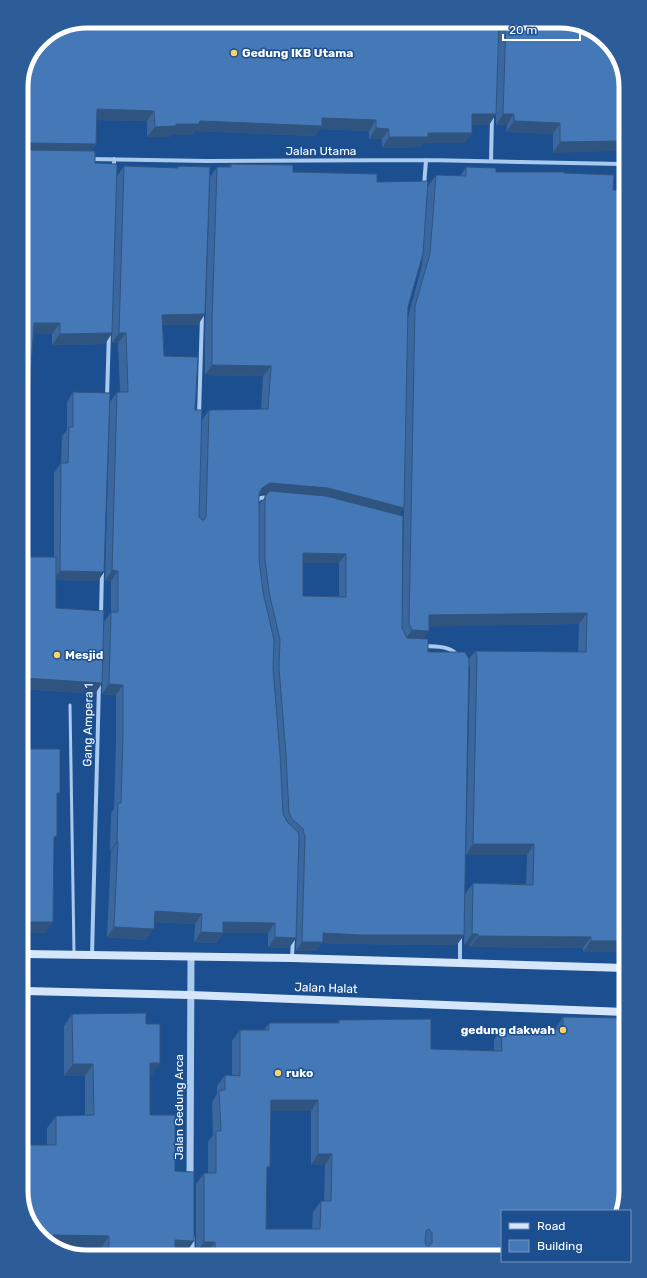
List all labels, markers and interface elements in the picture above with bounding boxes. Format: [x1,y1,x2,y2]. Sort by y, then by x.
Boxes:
scale bar [503,16,580,42]
text: 20 m [509,23,537,37]
place label: Gedung IKB Utama [242,46,353,60]
marker: Gedung IKB Utama [229,48,239,58]
street label: Jalan Utama [286,144,356,158]
place label: Mesjid [65,648,103,662]
marker: Mesjid [52,650,62,660]
street label: Gang Ampera 1 [80,683,96,767]
street label: Jalan Halat [294,980,358,996]
place label: gedung dakwah [461,1023,555,1037]
marker: gedung dakwah [558,1025,568,1035]
street label: Jalan Gedung Arca [172,1054,186,1160]
place label: ruko [286,1066,313,1080]
marker: ruko [273,1068,283,1078]
legend [501,1210,631,1262]
text: Road [537,1219,565,1233]
text: Building [537,1239,583,1253]

